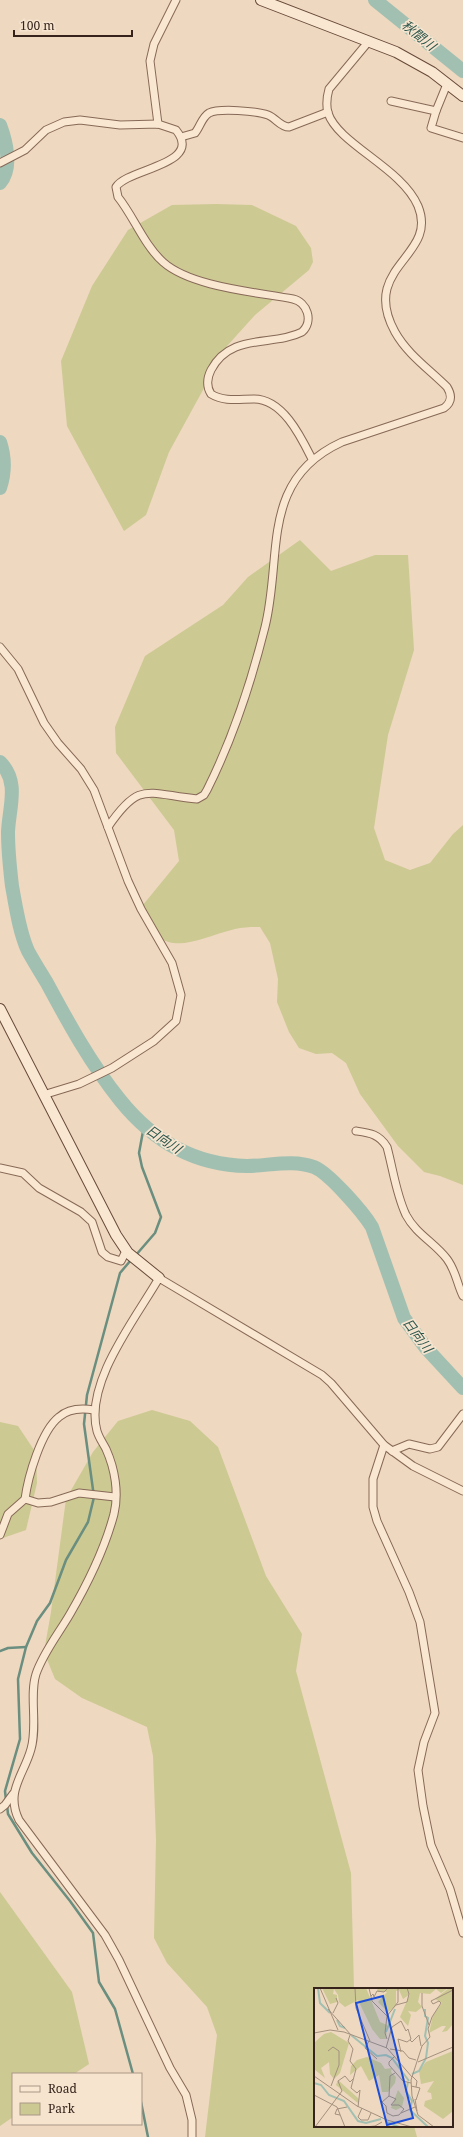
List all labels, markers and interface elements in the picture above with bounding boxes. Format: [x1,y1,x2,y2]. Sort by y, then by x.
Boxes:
scale bar [14,12,132,38]
water label: 秋間川 [398,16,441,56]
text: 100 m [20,17,55,34]
water label: 日向川 [143,1121,187,1158]
water label: 日向川 [399,1314,438,1358]
inset map [314,1988,453,2127]
legend [12,2073,142,2125]
text: Road [48,2080,78,2097]
text: Park [48,2100,76,2117]

